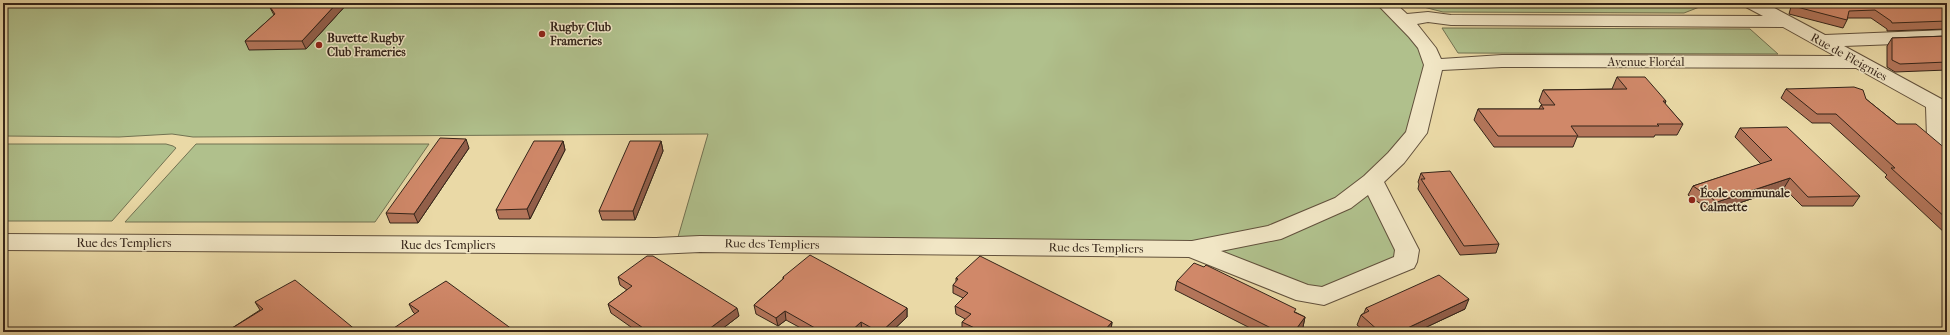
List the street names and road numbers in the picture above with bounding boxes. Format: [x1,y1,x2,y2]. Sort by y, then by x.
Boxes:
street label: Rue de Fleignies [1808,30,1890,84]
street label: Avenue Floréal [1607,55,1685,69]
street label: Rue des Templiers [77,236,172,250]
street label: Rue des Templiers [724,236,820,252]
street label: Rue des Templiers [401,238,496,252]
street label: Rue des Templiers [1048,240,1144,256]

